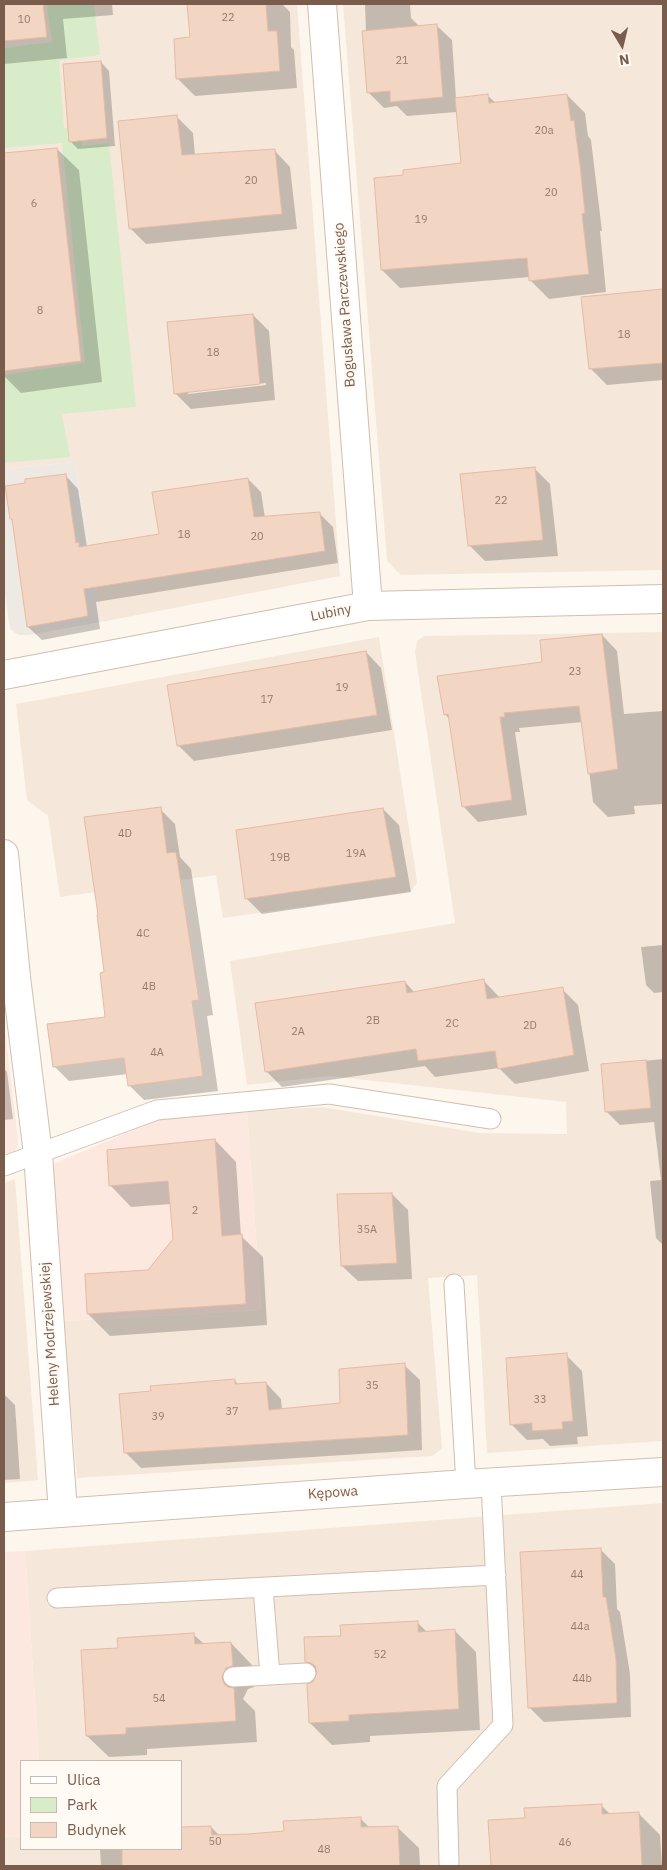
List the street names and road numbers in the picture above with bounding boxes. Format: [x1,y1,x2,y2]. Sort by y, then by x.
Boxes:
street label: Bogusława Parczewskiego [331,222,359,388]
street label: Lubiny [309,601,353,625]
street label: Heleny Modrzejewskiej [37,1261,63,1407]
street label: Kępowa [307,1483,359,1503]

